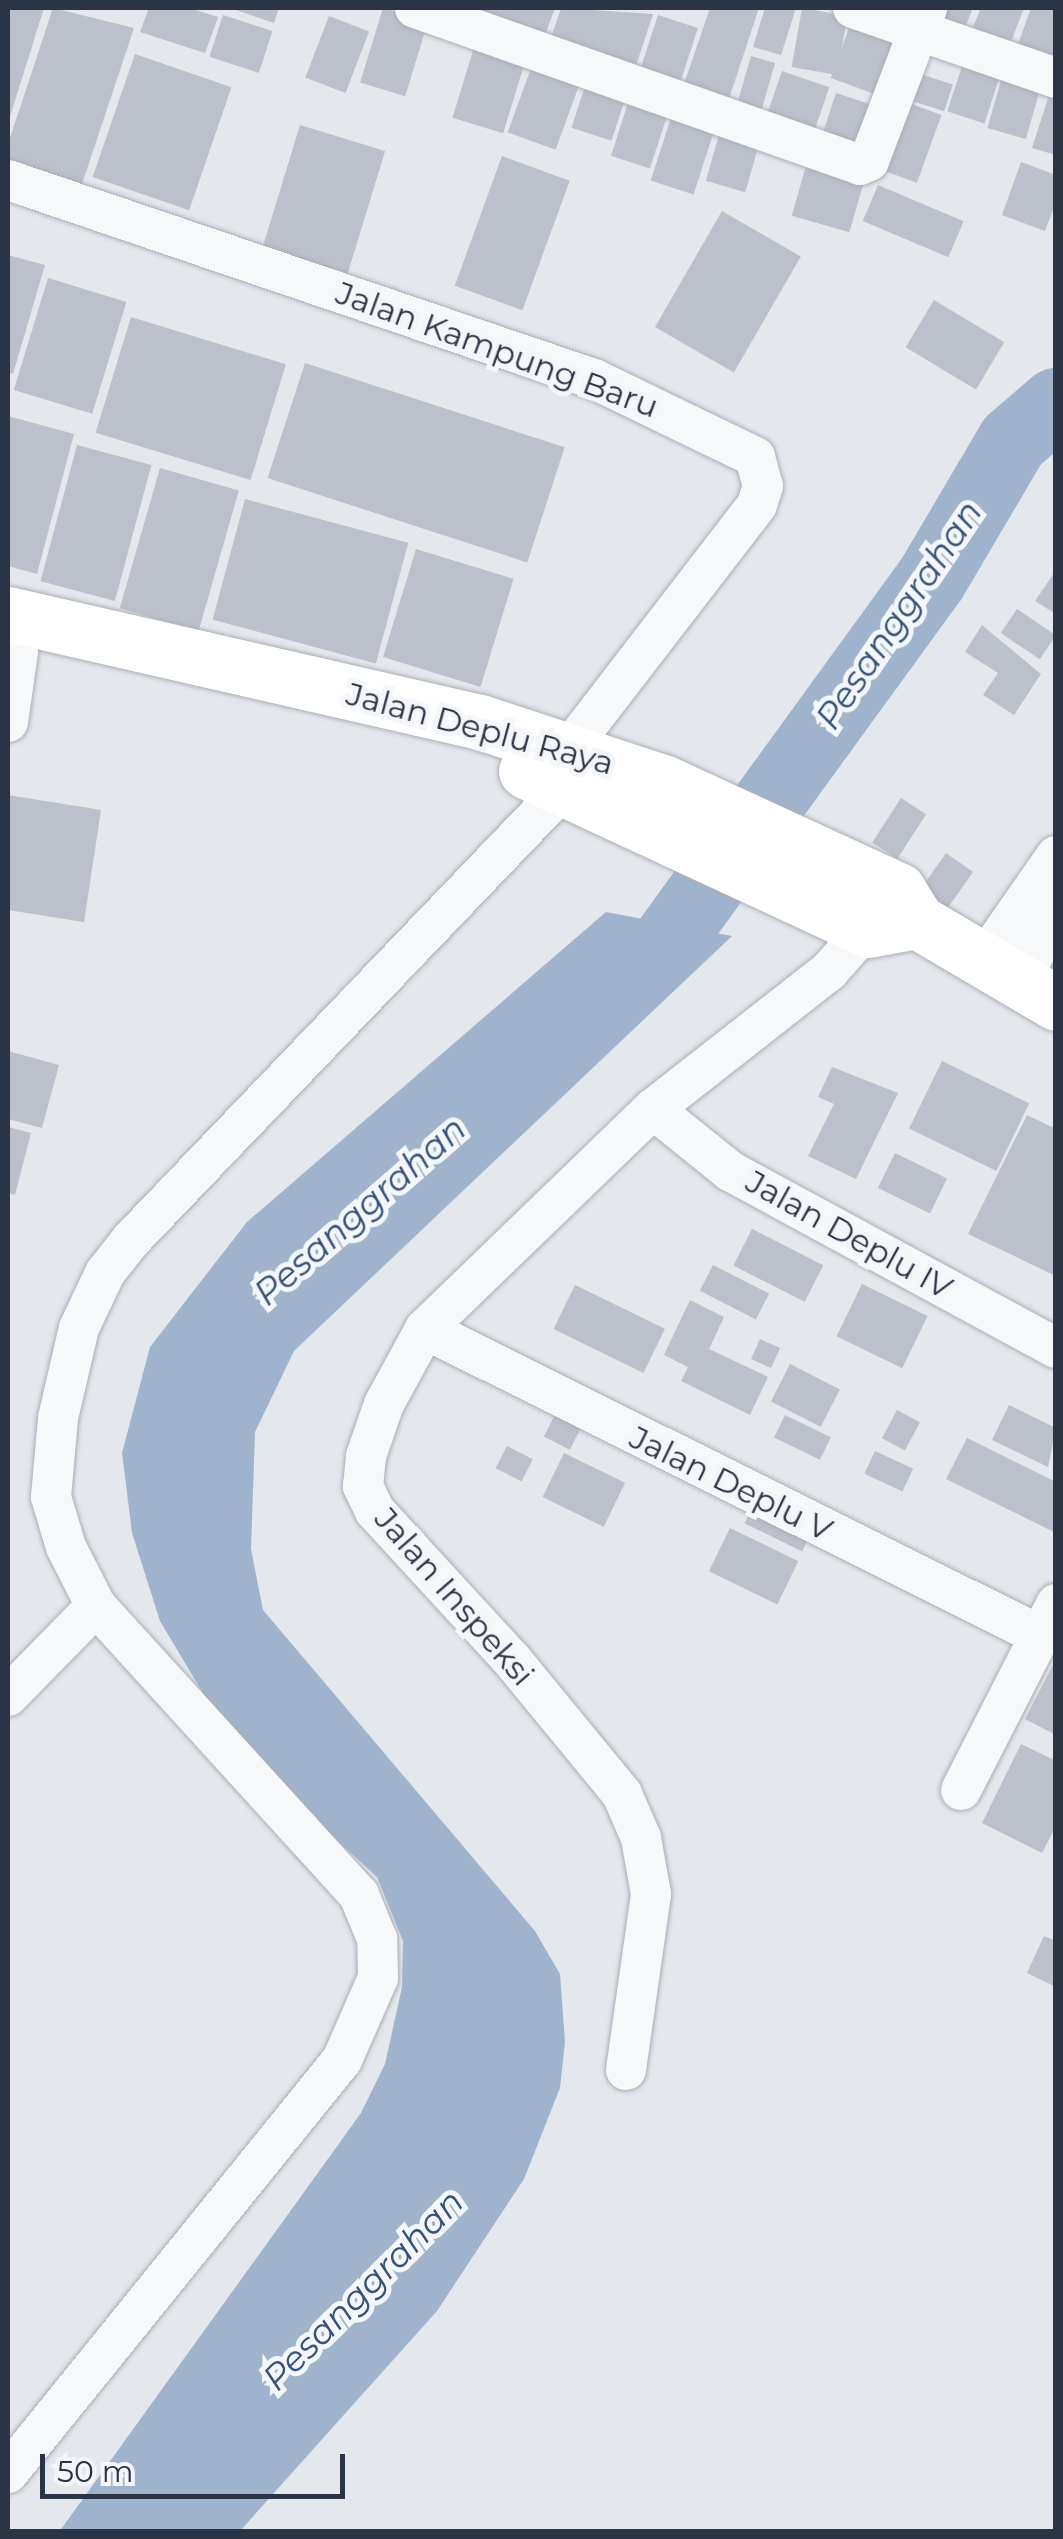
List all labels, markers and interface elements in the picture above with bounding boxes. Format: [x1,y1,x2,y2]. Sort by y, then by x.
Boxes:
street label: Jalan Kampung Baru [331,274,663,426]
water label: Pesanggrahan [807,493,991,737]
street label: Jalan Deplu Raya [342,675,618,783]
water label: Pesanggrahan [246,1108,474,1314]
street label: Jalan Deplu IV [739,1162,959,1308]
street label: Jalan Deplu V [623,1418,839,1550]
street label: Jalan Inspeksi [366,1500,542,1694]
water label: Pesanggrahan [254,2181,472,2399]
scale bar [45,2434,350,2496]
text: 50 m [57,2453,134,2490]

